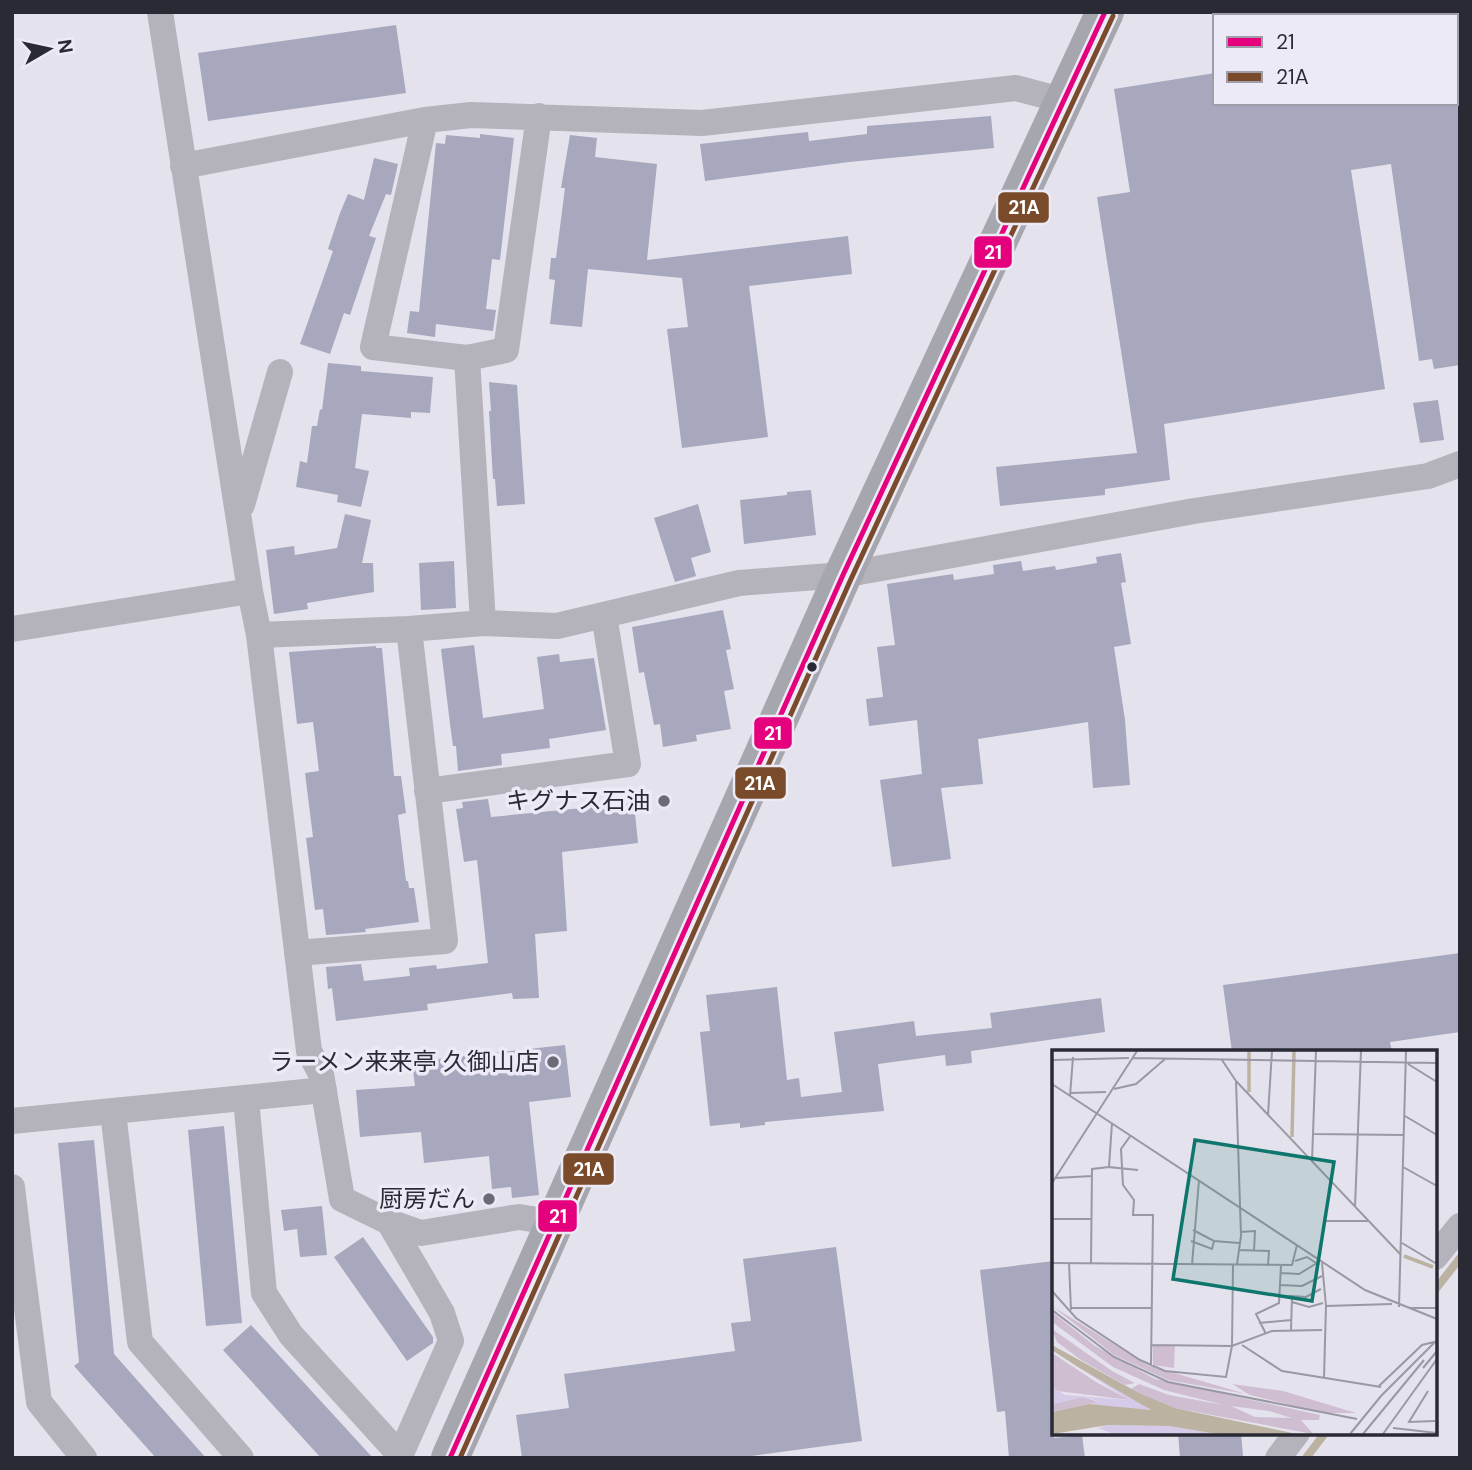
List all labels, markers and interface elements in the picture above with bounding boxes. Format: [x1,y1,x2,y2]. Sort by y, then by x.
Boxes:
north arrow [14,14,84,84]
legend [1213,14,1458,105]
text: 21 [1276,28,1295,56]
text: N [52,38,79,55]
text: 21A [1276,63,1309,91]
line badge: 21A [997,191,1050,224]
text: 21A [1008,195,1040,220]
line badge: 21 [973,235,1013,269]
text: 21 [984,240,1002,265]
unlabelled marker [805,660,819,674]
line badge: 21 [753,716,793,750]
text: 21 [764,721,782,746]
line badge: 21A [734,766,787,800]
text: 21A [744,771,776,796]
place label: キグナス石油 [506,785,650,816]
marker: キグナス石油 [656,793,672,809]
place label: ラーメン来来亭 久御山店 [270,1046,539,1077]
inset map [1052,1050,1437,1435]
marker: ラーメン来来亭 久御山店 [545,1054,561,1070]
line badge: 21A [562,1152,615,1186]
text: 21A [573,1157,605,1182]
place label: 厨房だん [379,1183,475,1214]
marker: 厨房だん [481,1191,497,1207]
line badge: 21 [537,1199,578,1233]
text: 21 [549,1204,567,1229]

